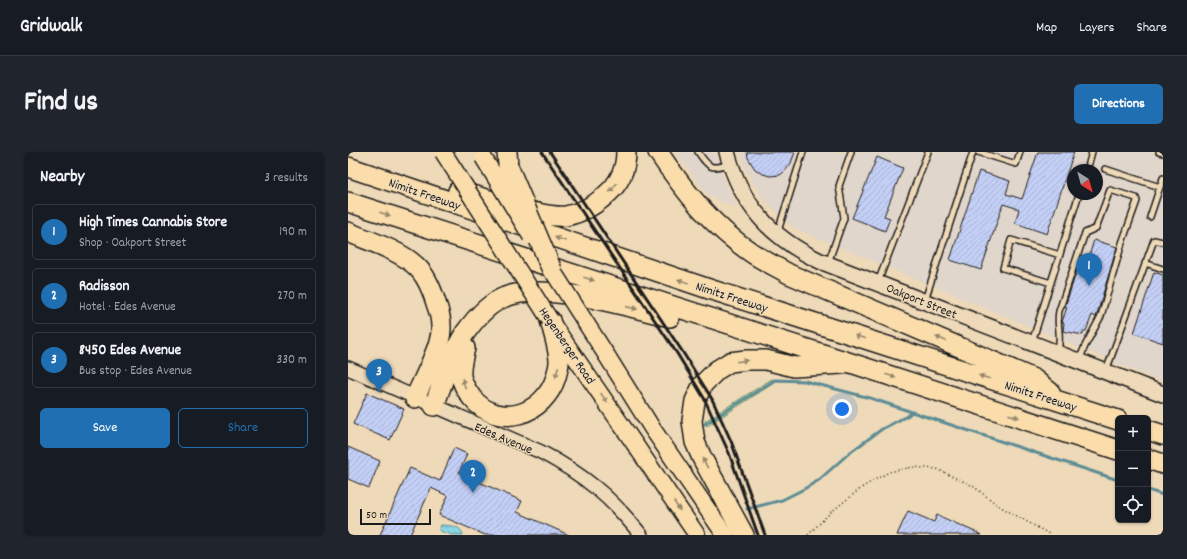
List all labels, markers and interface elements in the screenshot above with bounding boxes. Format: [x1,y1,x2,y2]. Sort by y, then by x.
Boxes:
text: Gridwalk [20,14,83,41]
text: Map [1036,18,1057,38]
text: Layers [1079,18,1114,38]
text: Share [1136,18,1167,38]
text: Find us [24,84,98,124]
button: Directions [1074,84,1163,124]
north arrow [1067,164,1103,200]
text: Nearby [40,166,84,190]
text: 3 results [264,169,308,188]
street label: Nimitz Freeway [386,174,463,217]
one-way arrow [609,182,617,193]
text: High Times Cannabis Store [79,212,227,234]
one-way arrow [379,212,391,218]
text: 1 [53,223,55,242]
text: 190 m [279,223,307,242]
text: Shop · Oakport Street [79,234,186,253]
one-way arrow [554,236,566,242]
pin: 1 [1076,253,1102,286]
text: Radisson [79,276,129,298]
one-way arrow [583,277,595,283]
one-way arrow [677,277,689,283]
street label: Nimitz Freeway [693,278,770,319]
street label: Oakport Street [883,279,960,325]
text: 2 [51,287,57,306]
text: 270 m [277,287,307,306]
text: Hotel · Edes Avenue [79,298,176,317]
street label: Hegenberger Road [533,304,599,389]
one-way arrow [626,306,639,312]
one-way arrow [854,334,866,340]
one-way arrow [935,336,946,342]
text: 8450 Edes Avenue [79,340,181,362]
text: 3 [51,351,57,370]
text: 330 m [276,351,307,370]
one-way arrow [736,357,748,364]
pin: 3 [366,359,392,392]
text: Bus stop · Edes Avenue [79,362,192,381]
one-way arrow [554,366,560,378]
one-way arrow [885,373,897,379]
one-way arrow [978,374,990,380]
one-way arrow [461,377,467,389]
street label: Nimitz Freeway [1002,377,1079,418]
one-way arrow [600,393,608,404]
your location [832,399,852,419]
button: Save [40,408,170,448]
button: Share [178,408,308,448]
one-way arrow [1009,413,1021,419]
map controls [1115,415,1151,523]
button: + [1115,415,1151,451]
street label: Edes Avenue [471,418,535,460]
button: − [1115,451,1151,487]
one-way arrow [702,457,708,468]
pin: 2 [460,460,486,493]
button: locate [1115,487,1151,523]
one-way arrow [673,501,681,511]
scale bar [360,507,431,526]
text: 50 m [366,508,387,524]

